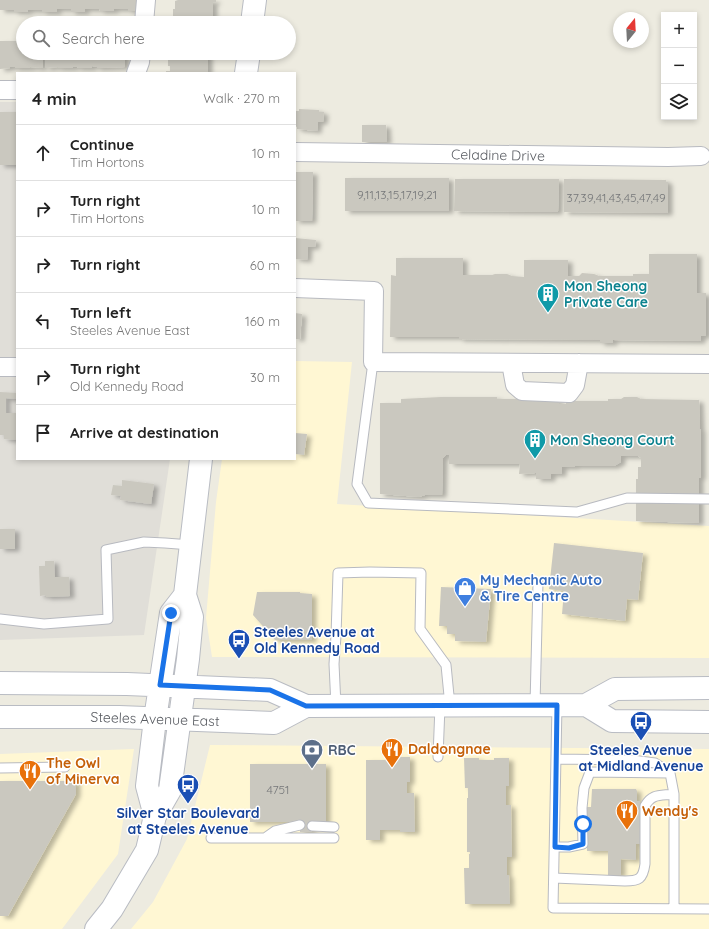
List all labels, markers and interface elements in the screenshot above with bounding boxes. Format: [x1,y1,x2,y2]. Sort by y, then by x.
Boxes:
north arrow [613,12,649,48]
map controls [661,12,697,120]
button: + [661,12,697,48]
search box [16,16,296,60]
icon: search [30,27,52,49]
text: Search here [62,29,145,48]
button: − [661,48,697,84]
button: layers [661,84,697,120]
text: 4 min [32,88,77,109]
text: Walk · 270 m [203,90,280,106]
text: Continue [70,135,134,154]
icon: ahead [32,142,54,164]
text: 10 m [252,145,280,161]
street label: Celadine Drive [451,145,545,165]
text: Tim Hortons [70,154,144,170]
house number: 9,11,13,15,17,19,21 [357,187,437,202]
house number: 37,39,41,43,45,47,49 [566,190,666,205]
text: Turn right [70,191,141,210]
icon: right [32,198,54,220]
text: 10 m [252,201,280,217]
text: Tim Hortons [70,210,144,226]
icon: right [32,254,54,276]
text: Turn right [70,255,141,274]
text: 60 m [250,257,280,273]
place label: Mon Sheong Private Care [564,277,648,311]
building icon: Mon Sheong Private Care [535,281,561,314]
text: Turn left [70,303,132,322]
icon: left [32,310,54,332]
text: 160 m [245,313,280,329]
text: Steeles Avenue East [70,322,190,338]
text: Turn right [70,359,141,378]
icon: right [32,366,54,388]
text: 30 m [250,369,280,385]
text: Old Kennedy Road [70,378,184,394]
icon: arrive [32,422,54,444]
text: Arrive at destination [70,423,219,442]
building icon: Mon Sheong Court [522,427,548,460]
place label: Mon Sheong Court [550,431,675,449]
place label: My Mechanic Auto & Tire Centre [480,571,602,605]
shop icon: My Mechanic Auto & Tire Centre [452,575,478,608]
route end [162,604,180,622]
place label: Steeles Avenue at Old Kennedy Road [254,623,380,657]
bus stop icon: Steeles Avenue at Old Kennedy Road [226,627,252,660]
street label: Steeles Avenue East [90,708,220,730]
bus stop icon: Steeles Avenue at Midland Avenue [628,709,654,742]
restaurant icon: Daldongnae [379,736,405,769]
bank icon: RBC [299,737,325,770]
place label: Daldongnae [408,740,491,758]
place label: RBC [328,741,356,759]
place label: Steeles Avenue at Midland Avenue [578,741,704,775]
place label: The Owl of Minerva [46,754,120,788]
restaurant icon: The Owl of Minerva [17,758,43,791]
bus stop icon: Silver Star Boulevard at Steeles Avenue [175,772,201,805]
house number: 4751 [266,782,290,797]
restaurant icon: Wendy's [614,798,640,831]
place label: Wendy's [642,802,699,820]
place label: Silver Star Boulevard at Steeles Avenue [116,804,260,838]
route start [574,815,592,833]

